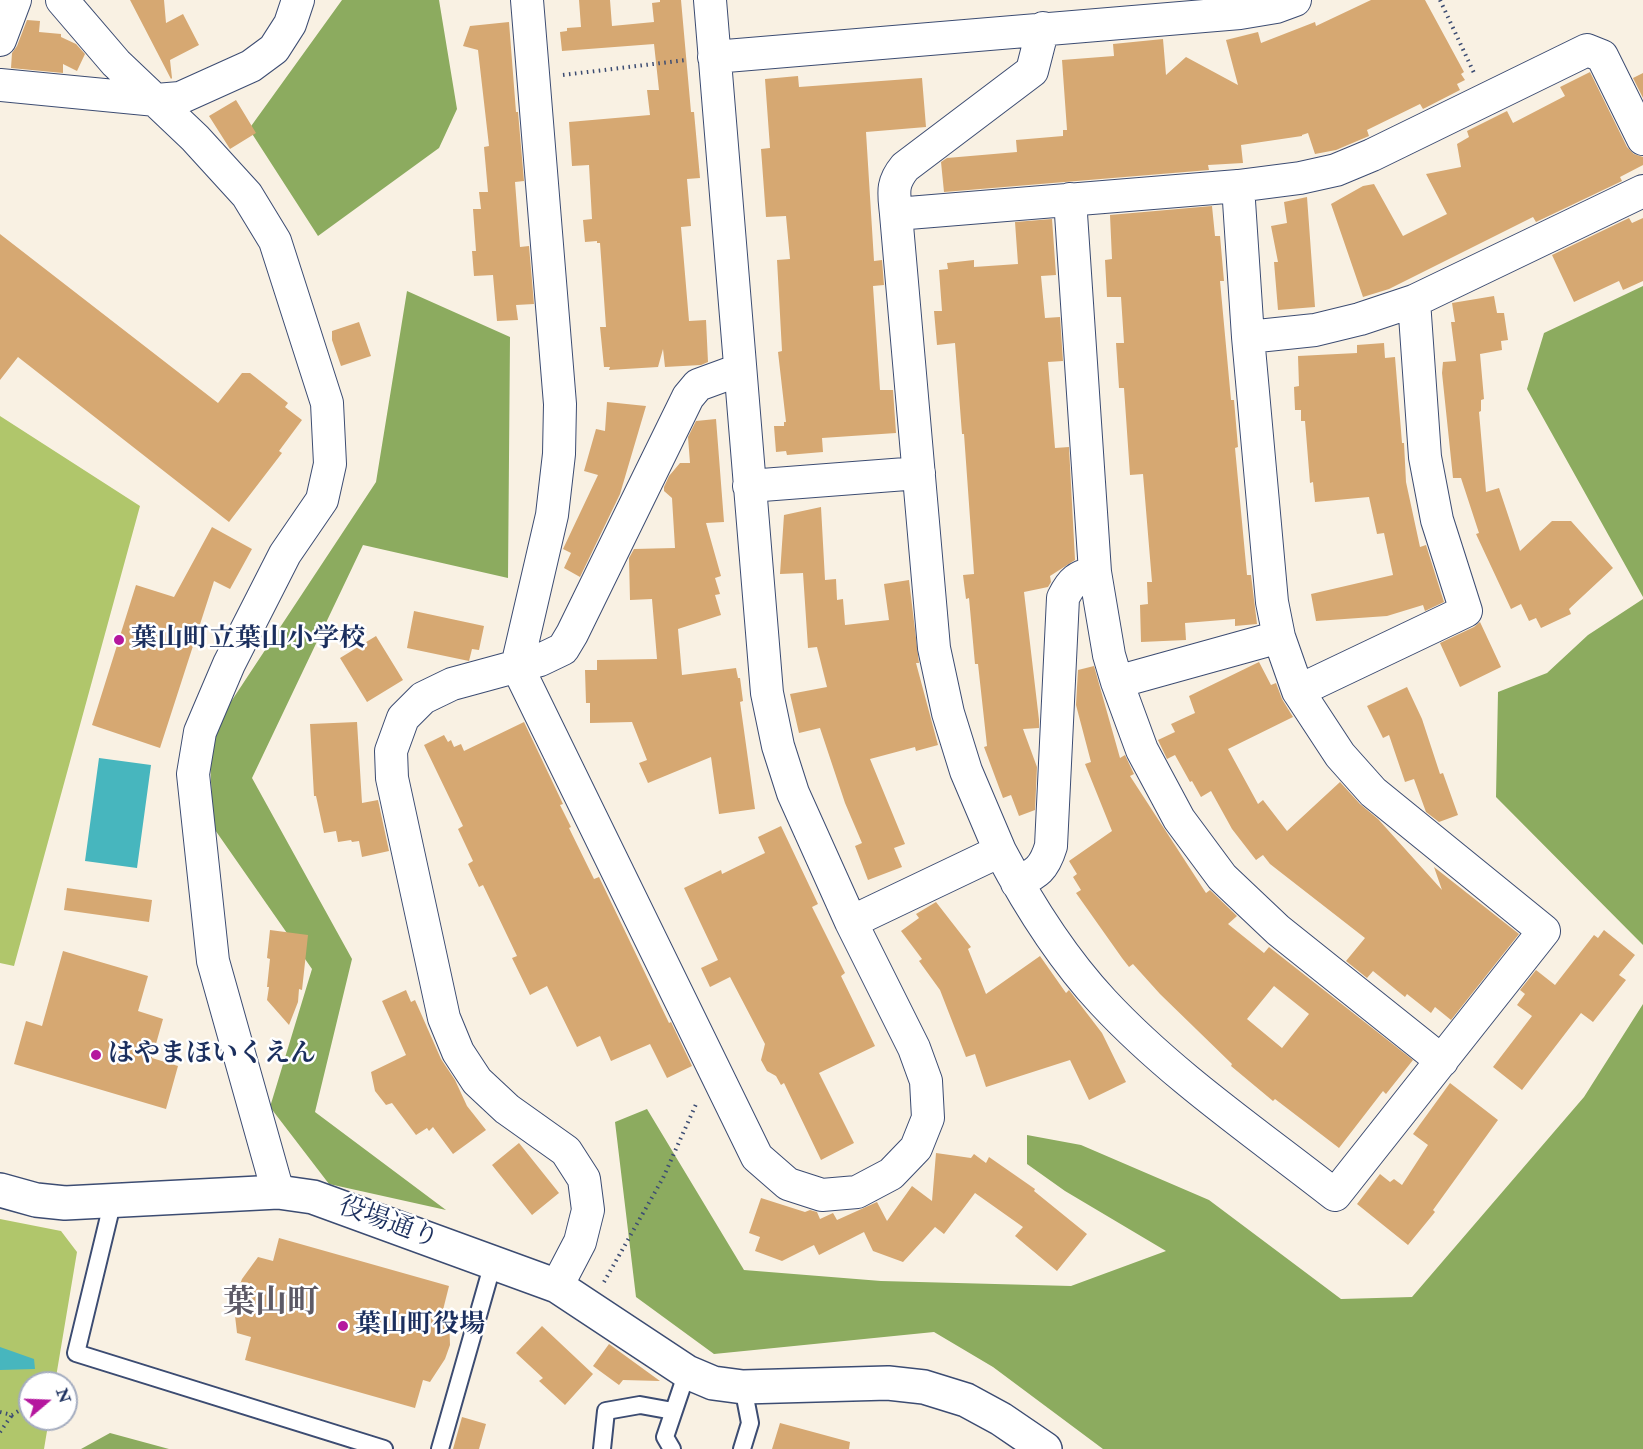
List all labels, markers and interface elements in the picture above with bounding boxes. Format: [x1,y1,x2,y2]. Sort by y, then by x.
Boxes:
place label: 葉山町立葉山小学校 [131,624,365,656]
marker: 葉山町立葉山小学校 [112,633,126,647]
place label: はやまほいくえん [108,1039,316,1071]
marker: はやまほいくえん [89,1048,103,1062]
street label: 役場通り [334,1192,442,1256]
district label: 葉山町 [223,1286,319,1324]
place label: 葉山町役場 [355,1310,485,1342]
marker: 葉山町役場 [336,1319,350,1333]
north arrow [18,1371,78,1431]
text: N [51,1386,75,1406]

